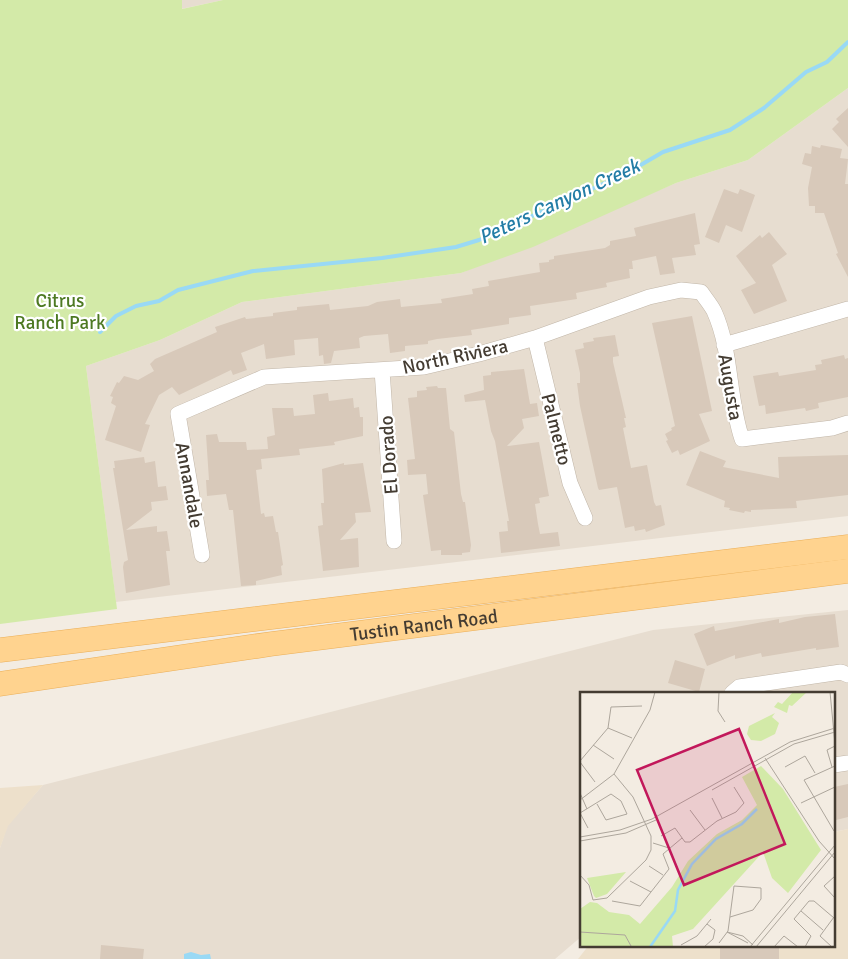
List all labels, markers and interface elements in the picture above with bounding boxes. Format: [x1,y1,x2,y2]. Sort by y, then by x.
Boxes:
water label: Peters Canyon Creek [475,152,645,250]
park label: Citrus Ranch Park [14,289,106,335]
street label: North Riviera [400,334,510,380]
street label: Augusta [712,352,748,422]
street label: Palmetto [536,391,577,468]
street label: El Dorado [374,415,404,495]
street label: Annandale [170,440,208,530]
street label: Tustin Ranch Road [349,604,499,647]
inset map [580,692,836,946]

